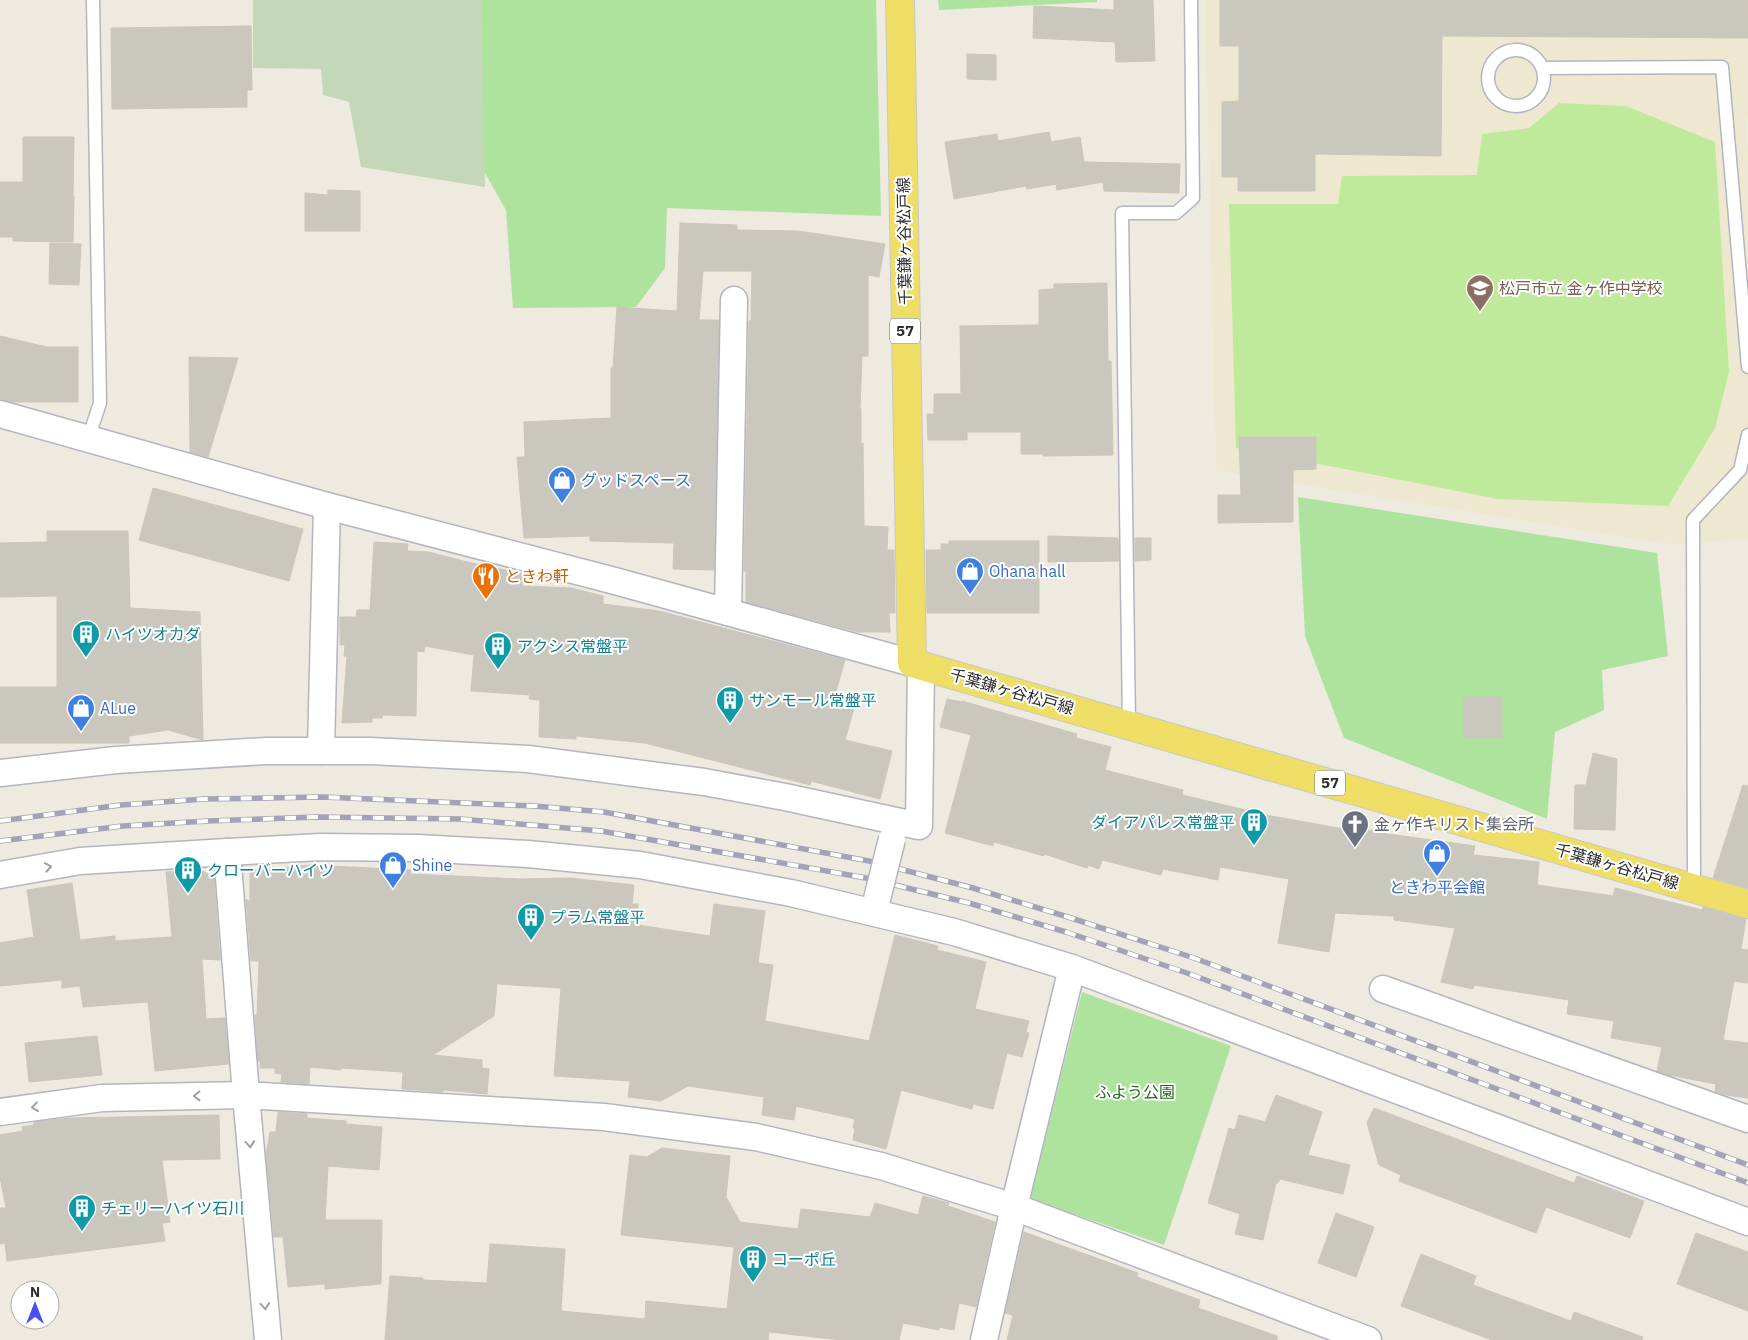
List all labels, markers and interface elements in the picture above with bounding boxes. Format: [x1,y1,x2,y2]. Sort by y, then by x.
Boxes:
street label: 千葉鎌ヶ谷松戸線 [893,177,915,305]
school or university icon: 松戸市立 金ヶ作中学校 [1465,273,1495,312]
place label: 松戸市立 金ヶ作中学校 [1499,278,1663,298]
road number: 57 [890,318,920,344]
shop icon: グッドスペース [547,465,577,504]
place label: グッドスペース [581,470,691,490]
shop icon: Ohana hall [955,556,985,595]
restaurant icon: ときわ軒 [471,561,501,600]
place label: Ohana hall [989,561,1066,581]
place label: ときわ軒 [505,566,569,586]
building icon: ハイツオカダ [71,619,101,658]
place label: ハイツオカダ [105,624,201,644]
building icon: アクシス常盤平 [483,631,513,670]
place label: アクシス常盤平 [517,636,628,656]
street label: 千葉鎌ヶ谷松戸線 [948,664,1076,718]
building icon: サンモール常盤平 [715,685,745,724]
place label: サンモール常盤平 [749,690,877,710]
shop icon: ALue [66,693,96,732]
place label: ALue [100,698,136,718]
road number: 57 [1315,770,1345,796]
building icon: ダイアパレス常盤平 [1239,807,1269,846]
church icon: 金ヶ作キリスト集会所 [1340,809,1370,848]
place label: ダイアパレス常盤平 [1091,812,1235,832]
place label: 金ヶ作キリスト集会所 [1374,814,1534,834]
shop icon: ときわ平会館 [1422,838,1452,877]
street label: 千葉鎌ヶ谷松戸線 [1553,839,1681,893]
shop icon: Shine [378,850,408,889]
building icon: クローバーハイツ [173,855,203,894]
place label: Shine [412,855,452,875]
place label: クローバーハイツ [207,860,334,880]
one-way arrow [44,862,52,872]
place label: ときわ平会館 [1389,877,1485,897]
building icon: プラム常盤平 [516,902,546,941]
place label: プラム常盤平 [550,907,646,927]
park label: ふよう公園 [1095,1082,1175,1102]
one-way arrow [193,1091,201,1101]
one-way arrow [31,1101,39,1112]
one-way arrow [245,1140,256,1148]
building icon: チェリーハイツ石川 [67,1193,97,1232]
place label: チェリーハイツ石川 [101,1198,244,1218]
building icon: コーポ丘 [738,1244,768,1283]
place label: コーポ丘 [772,1249,836,1269]
north arrow [10,1280,60,1330]
text: N [30,1283,40,1301]
one-way arrow [259,1302,270,1310]

